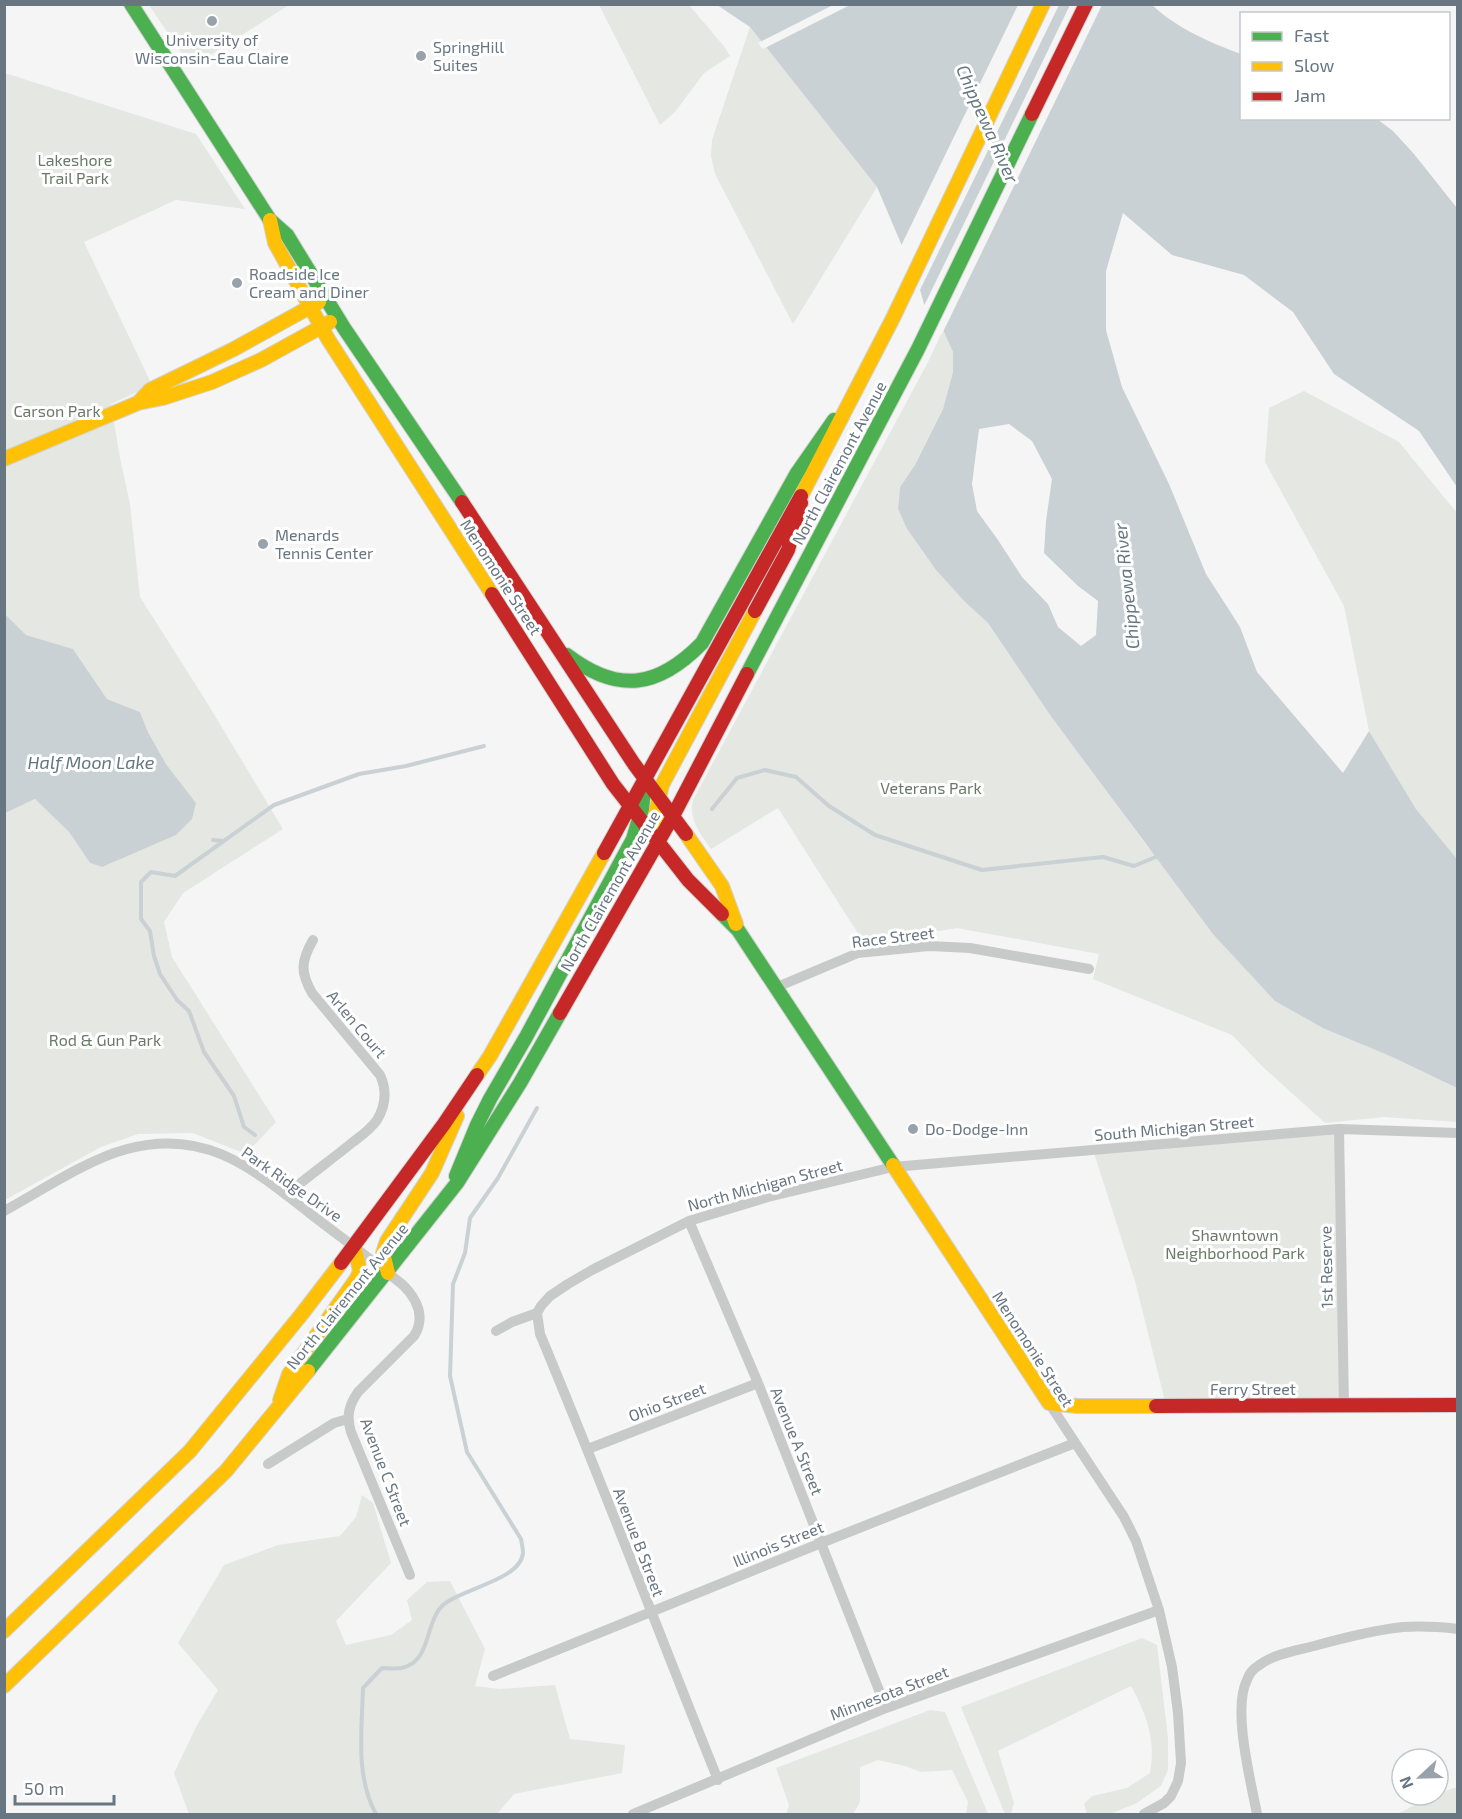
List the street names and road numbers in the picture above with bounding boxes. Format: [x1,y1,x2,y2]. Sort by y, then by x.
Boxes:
street label: North Clairemont Avenue [787,378,890,548]
street label: Menomonie Street [457,515,546,638]
street label: North Clairemont Avenue [556,807,663,975]
street label: Race Street [851,922,935,951]
street label: Arlen Court [324,986,391,1061]
street label: South Michigan Street [1093,1111,1255,1144]
street label: Park Ridge Drive [238,1142,346,1225]
street label: North Michigan Street [685,1155,845,1214]
street label: North Clairemont Avenue [282,1219,411,1373]
street label: 1st Reserve [1315,1226,1336,1309]
street label: Menomonie Street [989,1287,1078,1410]
street label: Ohio Street [626,1378,708,1425]
street label: Ferry Street [1210,1379,1296,1398]
street label: Avenue A Street [767,1384,828,1497]
street label: Avenue C Street [357,1415,416,1529]
street label: Avenue B Street [610,1485,669,1599]
street label: Illinois Street [730,1517,826,1570]
street label: Minnesota Street [827,1661,951,1724]

